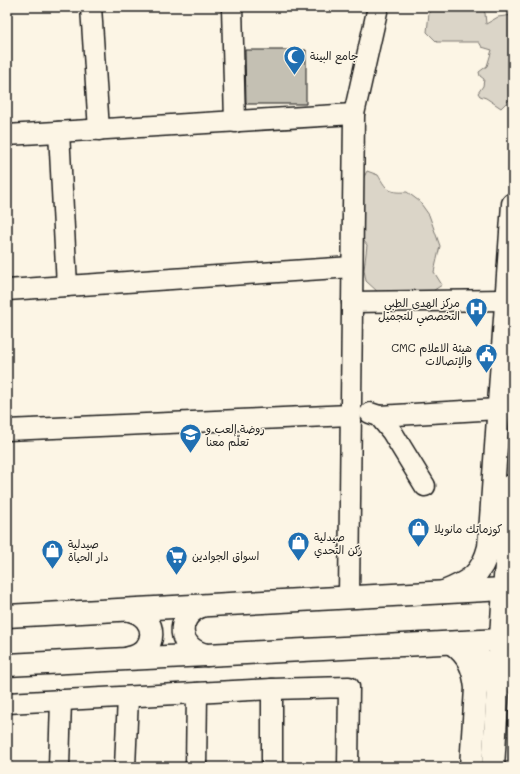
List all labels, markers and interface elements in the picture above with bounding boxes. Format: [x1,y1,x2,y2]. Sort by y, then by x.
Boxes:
mosque icon: جامع البينة [282,43,308,76]
place label: جامع البينة [310,48,359,65]
place label: مركز الهدى الطبي التخصصي للتجميل [378,295,460,327]
hospital icon: مركز الهدى الطبي التخصصي للتجميل [463,296,489,329]
place label: CMC هيئة الاعلام والإتصالات [391,340,472,369]
public building icon: CMC هيئة الاعلام والإتصالات [474,341,500,374]
place label: روضة إلعب و تعلّم معنا [205,421,265,451]
school or university icon: روضة إلعب و تعلّم معنا [178,422,204,455]
shop icon: كوزماتك مانويلا [405,516,431,549]
place label: كوزماتك مانويلا [434,521,502,537]
place label: صيدلية ركن التحدي [314,529,362,559]
shop icon: صيدلية ركن التحدي [286,530,312,563]
place label: صيدلية دار الحياة [68,536,108,564]
shop icon: صيدلية دار الحياة [40,537,66,570]
supermarket icon: اسواق الجوادين [164,543,190,576]
place label: اسواق الجوادين [192,548,259,564]

